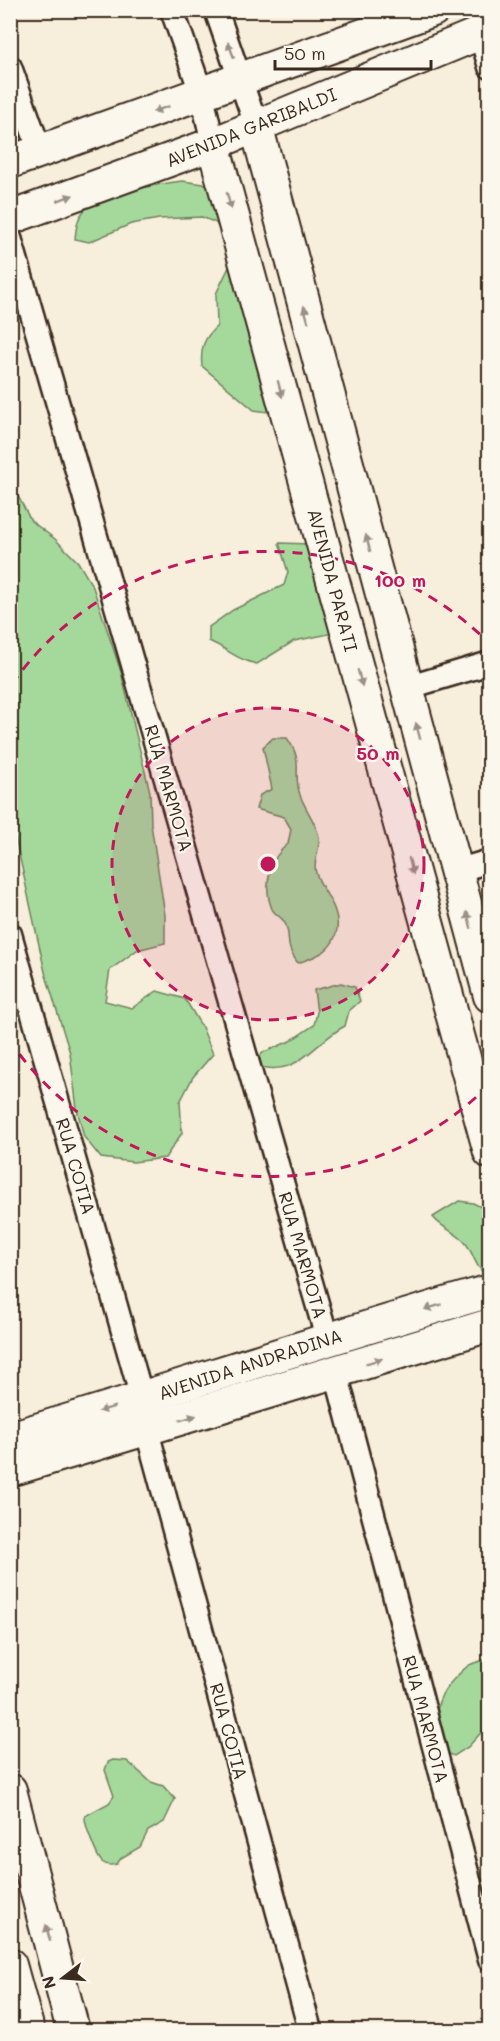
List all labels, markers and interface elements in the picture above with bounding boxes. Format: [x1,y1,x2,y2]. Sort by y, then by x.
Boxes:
scale bar [275,33,431,71]
one-way arrow [225,41,235,59]
text: 50 m [284,41,326,65]
street label: AVENIDA GARIBALDI [162,82,340,172]
one-way arrow [152,105,170,115]
one-way arrow [225,192,234,210]
one-way arrow [57,193,75,203]
one-way arrow [301,305,311,323]
one-way arrow [276,380,286,398]
street label: AVENIDA PARATI [302,506,364,654]
one-way arrow [362,534,372,552]
text: 100 m [374,568,426,592]
one-way arrow [355,669,365,687]
street label: RUA MARMOTA [139,722,199,854]
one-way arrow [413,722,422,740]
text: 50 m [357,741,399,765]
centre of rings [258,854,278,874]
one-way arrow [407,857,416,875]
one-way arrow [464,910,473,928]
street label: RUA COTIA [51,1115,101,1217]
street label: RUA MARMOTA [273,1189,333,1321]
one-way arrow [424,1303,442,1312]
street label: AVENIDA ANDRADINA [155,1323,345,1405]
one-way arrow [365,1356,383,1365]
one-way arrow [98,1405,116,1414]
one-way arrow [179,1413,197,1422]
street label: RUA MARMOTA [397,1653,455,1785]
street label: RUA COTIA [205,1680,253,1782]
one-way arrow [42,1924,52,1942]
north arrow [33,1948,93,2008]
text: N [36,1974,60,1991]

